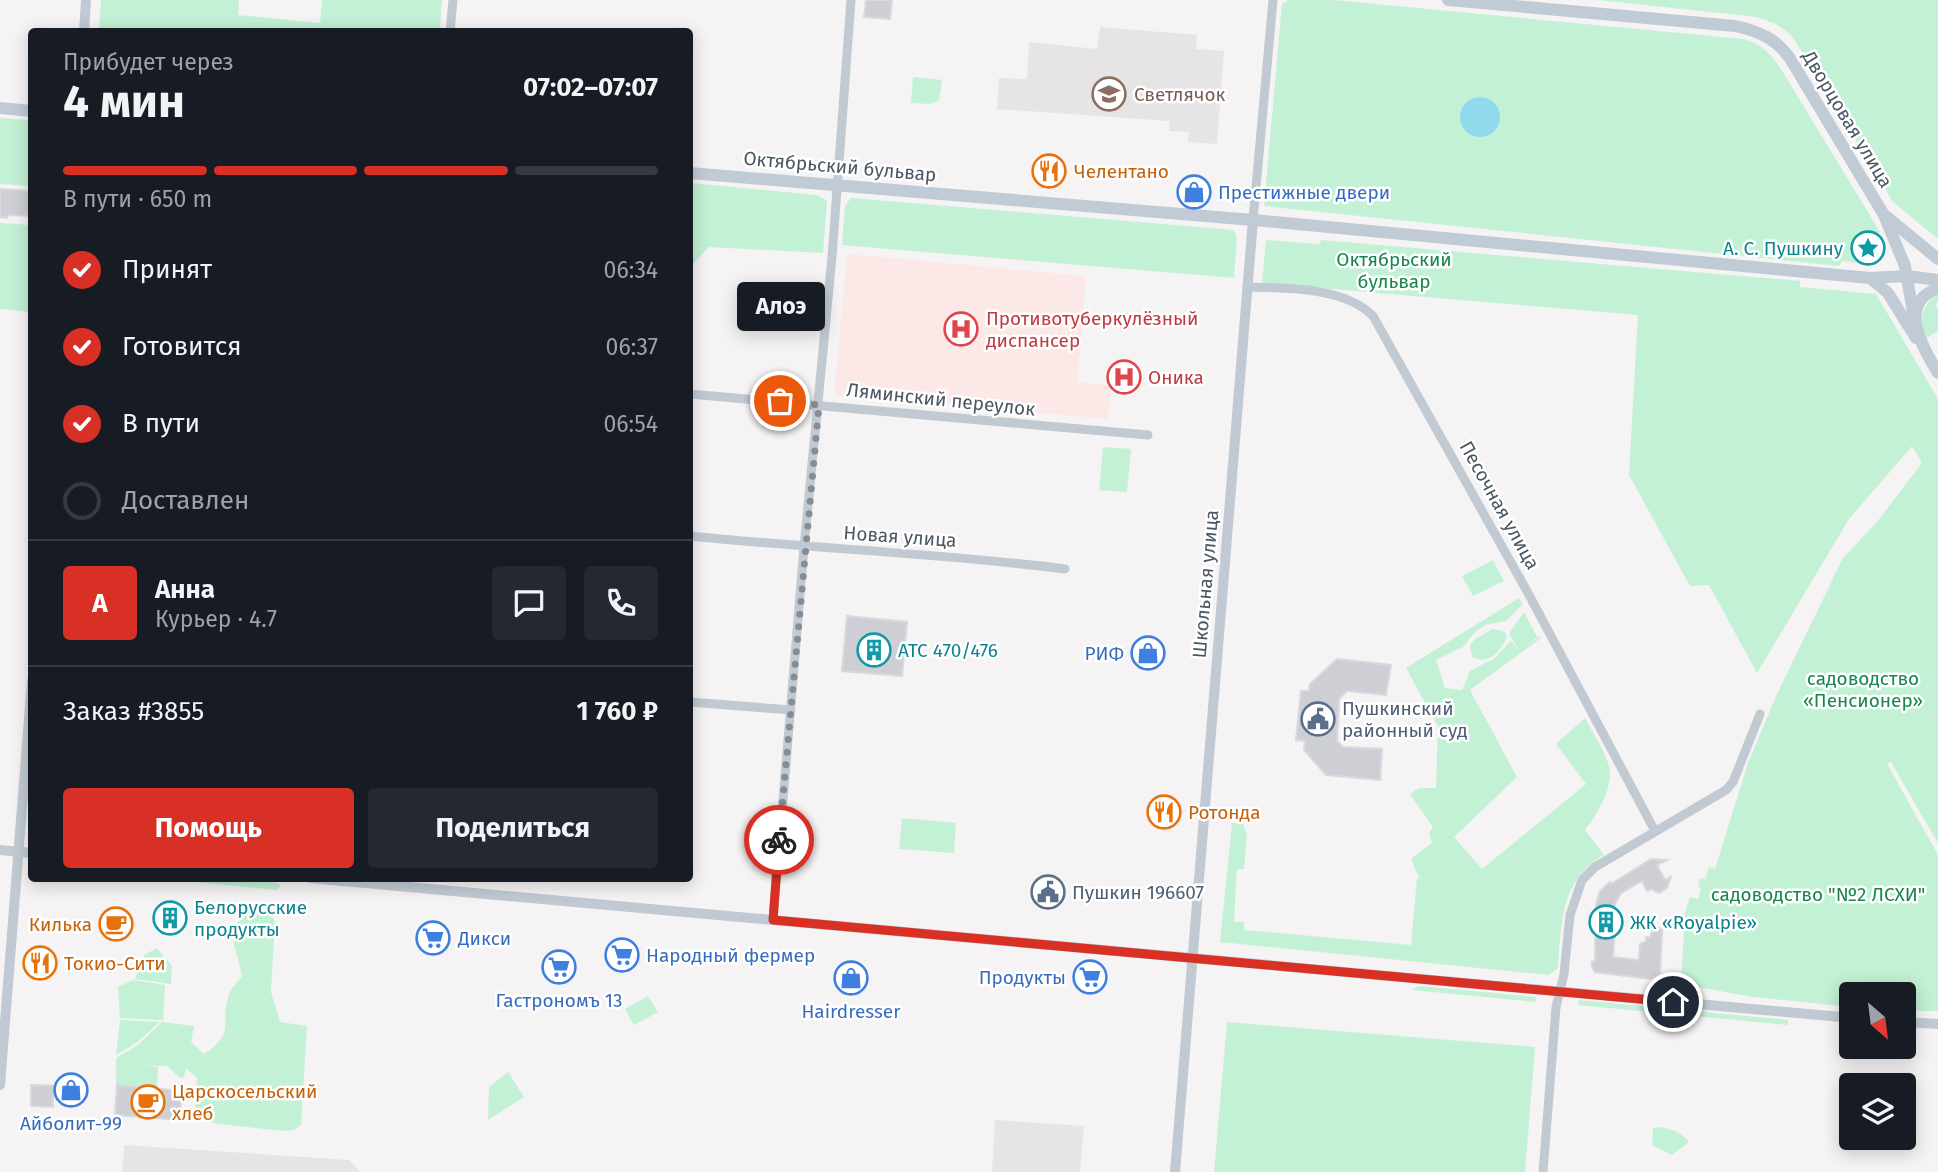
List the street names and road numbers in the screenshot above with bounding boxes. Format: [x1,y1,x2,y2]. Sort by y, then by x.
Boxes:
street label: Дворцовая улица [1797,46,1898,192]
street label: Октябрьский бульвар [743,147,937,186]
street label: Ляминский переулок [846,378,1036,421]
street label: Песочная улица [1455,437,1544,574]
street label: Школьная улица [1188,509,1223,659]
street label: Новая улица [843,521,957,552]

